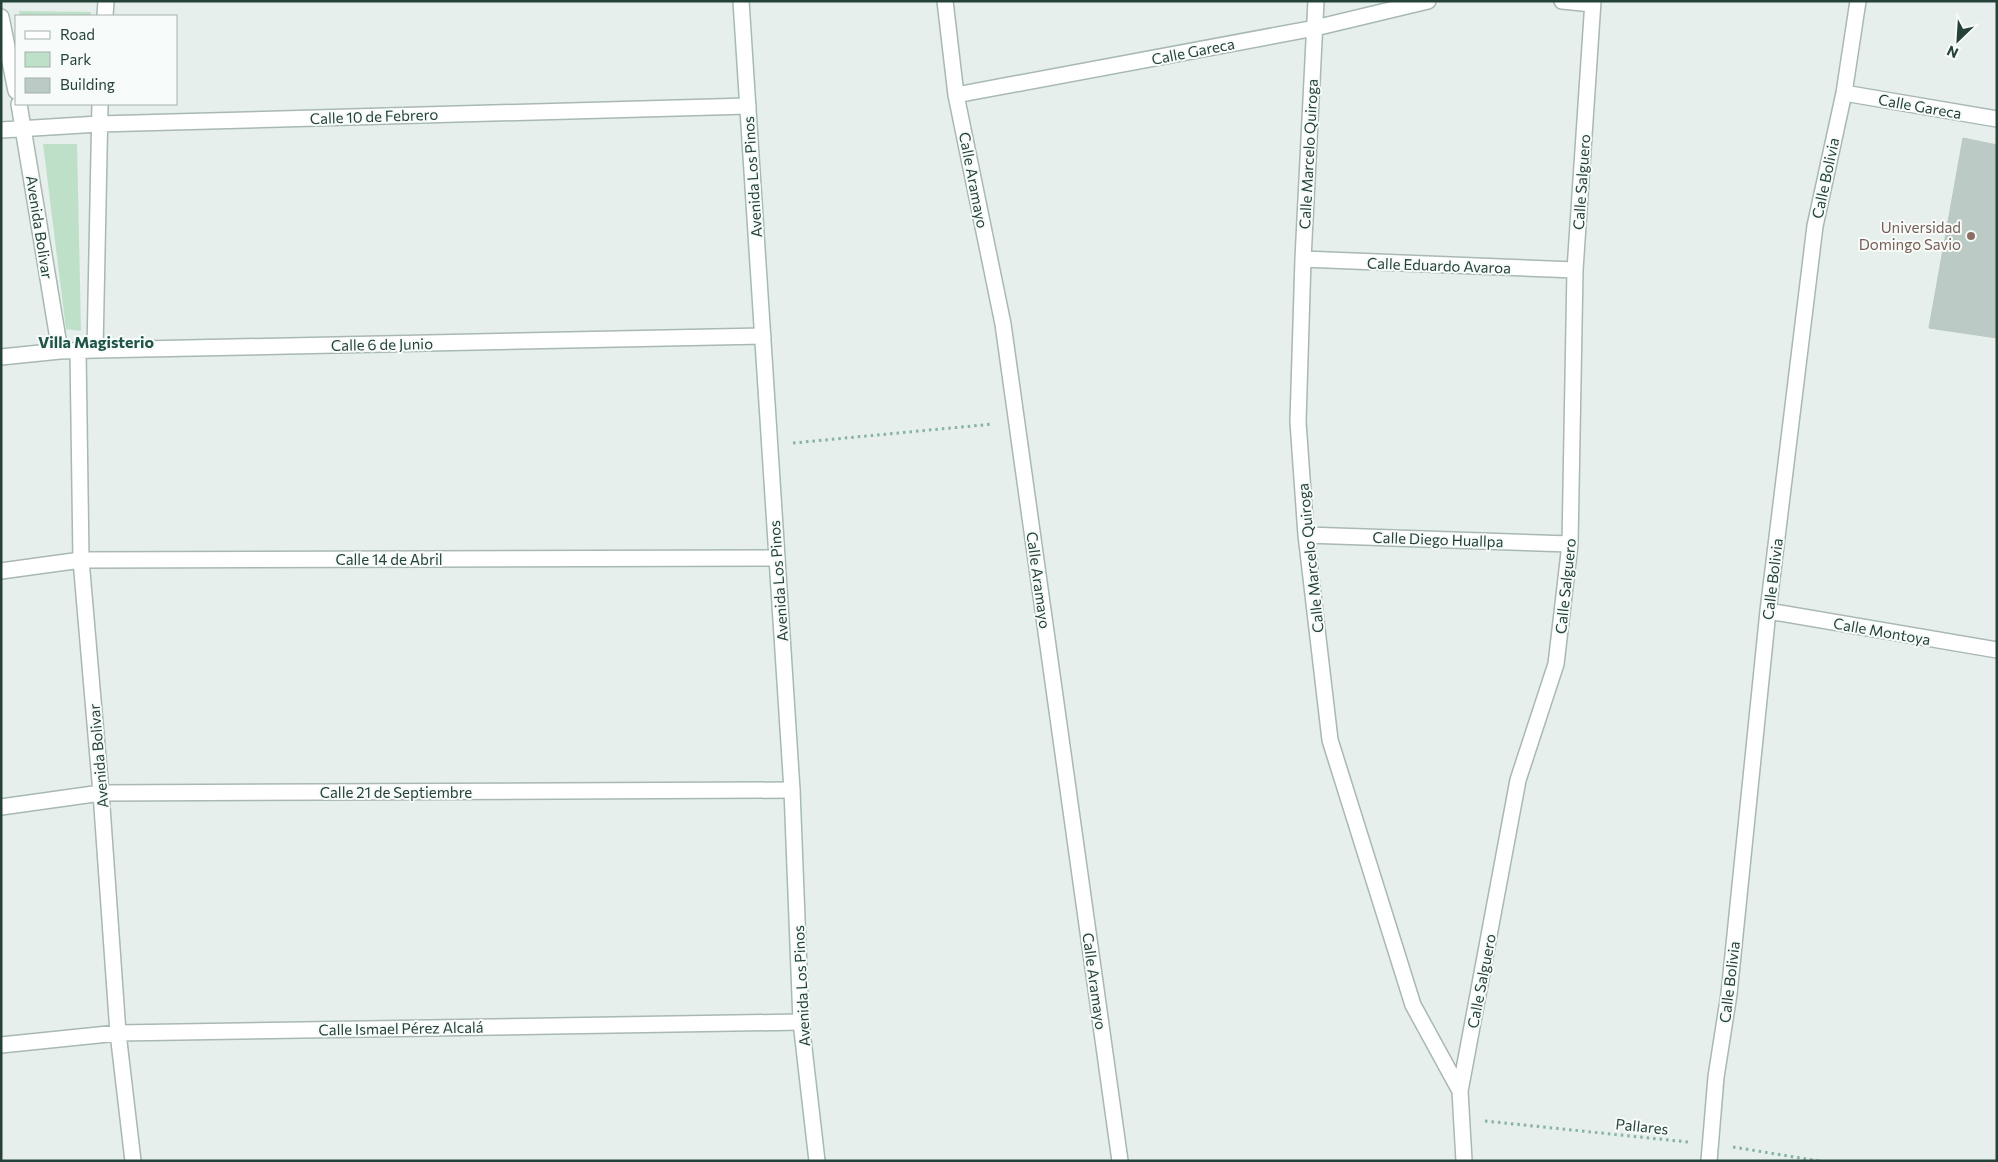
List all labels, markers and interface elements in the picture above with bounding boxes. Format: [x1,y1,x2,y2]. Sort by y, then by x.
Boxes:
legend [15,15,178,105]
north arrow [1933,15,1983,65]
text: Road [60,25,95,43]
street label: Calle Gareca [1150,34,1236,68]
text: N [1944,42,1961,62]
text: Park [60,50,91,68]
text: Building [60,75,115,93]
street label: Calle Marcelo Quiroga [1295,78,1321,230]
street label: Calle Gareca [1877,90,1963,122]
street label: Calle 10 de Febrero [309,105,439,127]
street label: Avenida Los Pinos [739,116,765,238]
street label: Calle Aramayo [956,130,992,230]
street label: Calle Salguero [1569,133,1593,231]
street label: Calle Bolivia [1808,136,1842,220]
street label: Avenida Bolivar [23,174,57,280]
place label: Universidad Domingo Savio [1859,218,1961,253]
marker: Universidad Domingo Savio [1965,230,1977,242]
street label: Calle Eduardo Avaroa [1367,253,1511,277]
district label: Villa Magisterio [38,332,154,351]
street label: Calle 6 de Junio [331,334,433,354]
street label: Calle Marcelo Quiroga [1293,482,1327,634]
street label: Avenida Los Pinos [765,520,791,642]
street label: Calle Diego Huallpa [1372,528,1504,550]
street label: Calle Aramayo [1023,530,1055,630]
street label: Calle Salguero [1551,537,1579,635]
street label: Calle Bolivia [1758,537,1786,621]
street label: Calle 14 de Abril [335,550,443,568]
street label: Calle Montoya [1832,614,1932,648]
street label: Avenida Bolivar [84,703,112,809]
street label: Calle 21 de Septiembre [320,783,472,801]
street label: Avenida Los Pinos [789,925,813,1047]
street label: Calle Aramayo [1079,931,1111,1031]
street label: Calle Salguero [1463,932,1499,1030]
street label: Calle Bolivia [1715,940,1743,1024]
street label: Calle Ismael Pérez Alcalá [318,1018,484,1038]
street label: Pallares [1615,1114,1670,1138]

